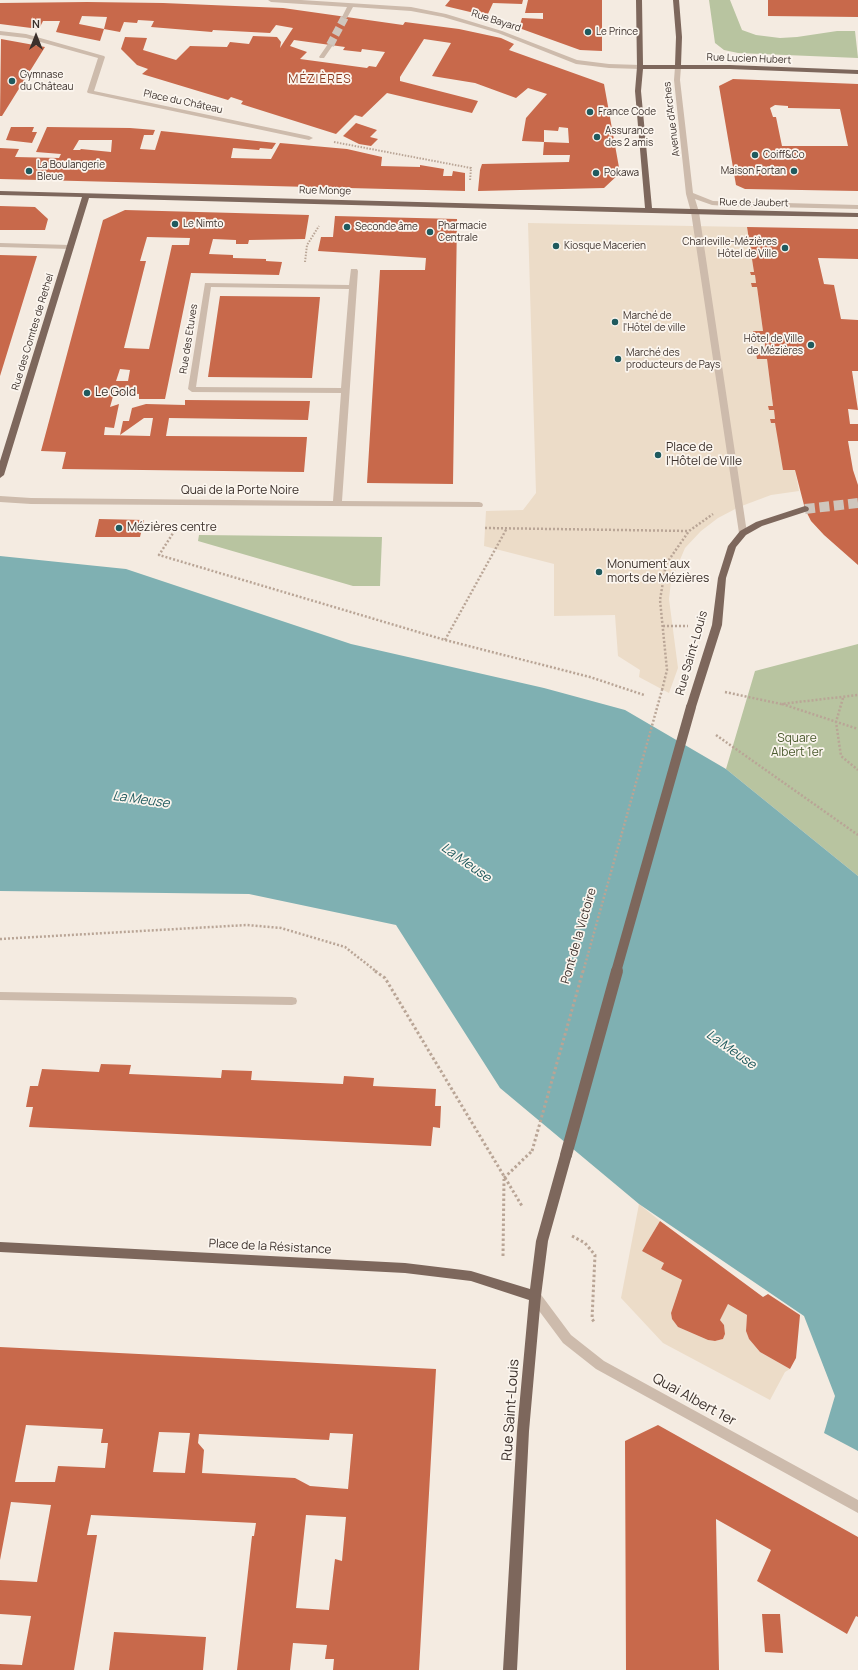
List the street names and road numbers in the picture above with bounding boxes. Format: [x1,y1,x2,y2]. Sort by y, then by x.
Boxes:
street label: Rue Bayard [470,7,522,35]
street label: Rue Lucien Hubert [706,52,792,66]
street label: Avenue d'Arches [661,81,683,157]
street label: Place du Château [142,88,224,116]
street label: Rue Monge [299,185,351,197]
street label: Rue de Jaubert [719,196,789,210]
street label: Rue des Comtes de Rethel [9,272,57,392]
street label: Rue des Etuves [178,303,200,375]
street label: Quai de la Porte Noire [181,484,299,498]
street label: Rue Saint-Louis [673,609,711,697]
street label: Pont de la Victoire [558,886,600,986]
street label: Place de la Résistance [208,1237,332,1257]
street label: Rue Saint-Louis [499,1359,523,1461]
street label: Quai Albert 1er [649,1370,739,1430]

